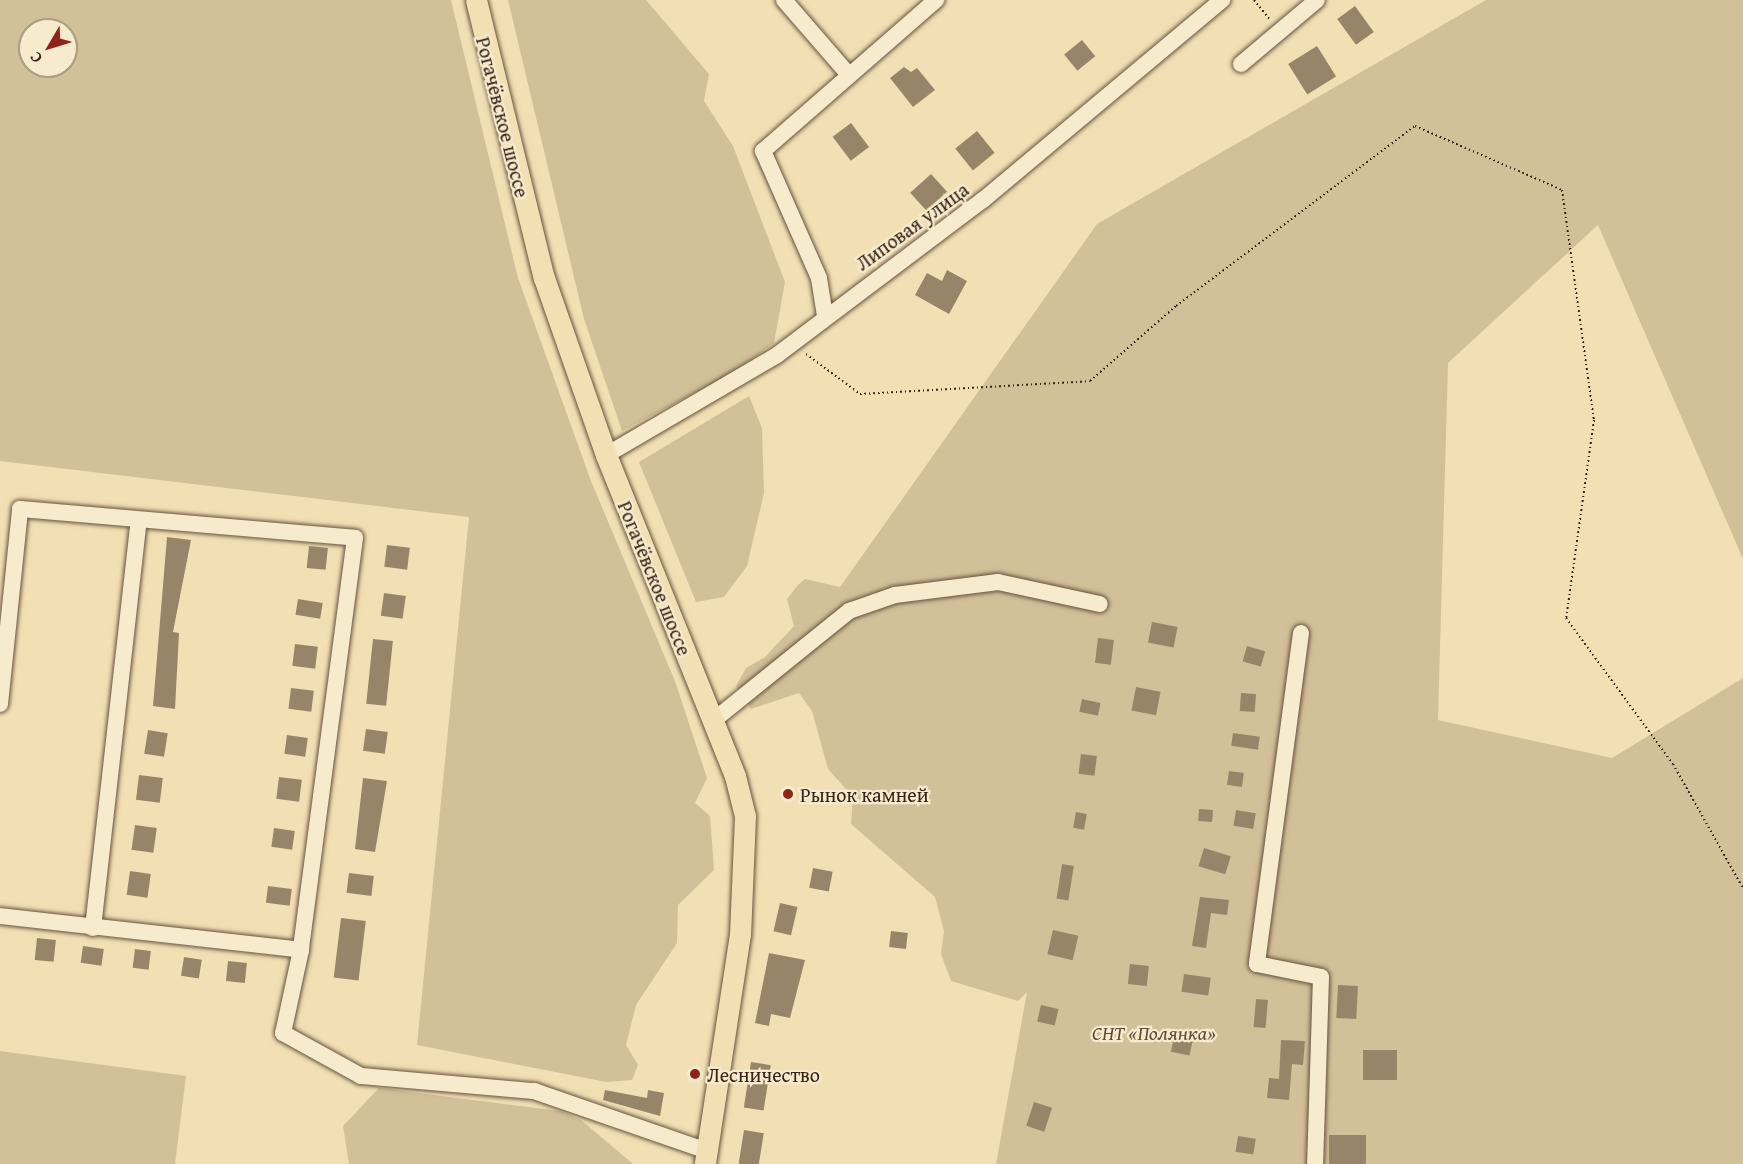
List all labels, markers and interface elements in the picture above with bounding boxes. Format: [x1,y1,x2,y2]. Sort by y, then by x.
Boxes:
north arrow [18,18,78,78]
street label: Рогачёвское шоссе [471,34,535,200]
text: С [23,47,48,69]
street label: Липовая улица [851,177,973,275]
street label: Рогачёвское шоссе [613,497,697,659]
place label: Рынок камней [800,782,929,806]
marker: Рынок камней [781,787,795,801]
park label: СНТ «Полянка» [1092,1020,1216,1044]
place label: Лесничество [707,1062,820,1086]
marker: Лесничество [688,1067,702,1081]

